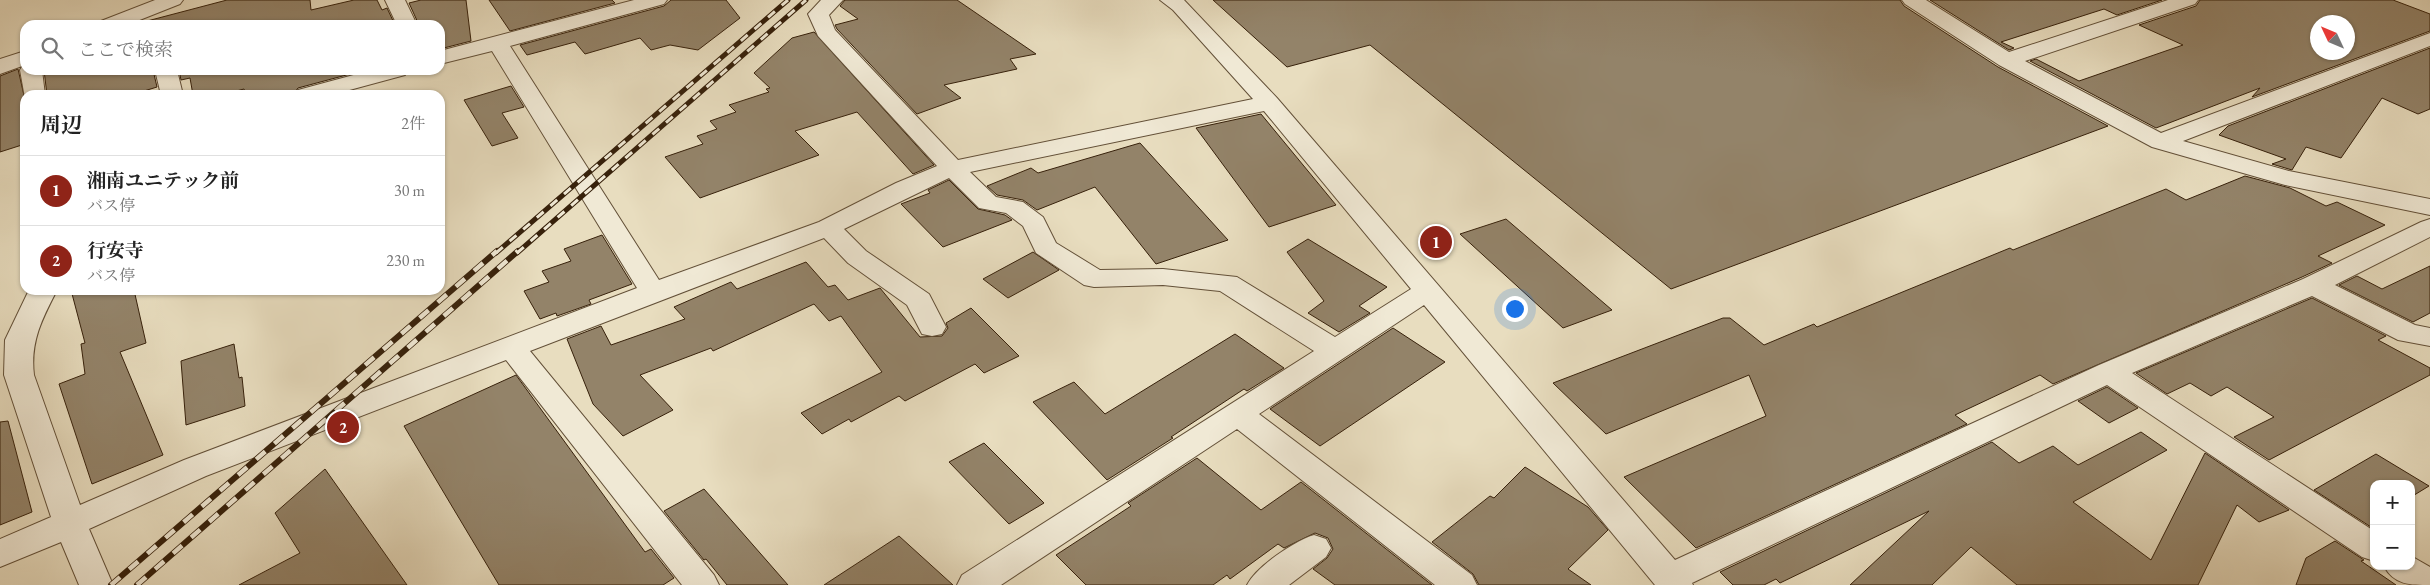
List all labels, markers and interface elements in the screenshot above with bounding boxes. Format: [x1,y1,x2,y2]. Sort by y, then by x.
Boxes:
north arrow [2310,15,2355,60]
search box [20,20,445,75]
icon: search [38,34,66,62]
text: ここで検索 [78,37,173,62]
text: 周辺 [40,111,82,138]
text: 2件 [401,113,425,134]
text: 湘南ユニテック前 [87,168,239,193]
text: 1 [52,180,60,201]
text: 30 m [394,180,425,201]
text: バス停 [87,195,135,216]
pin: 1 [1420,223,1452,261]
text: 行安寺 [87,238,144,263]
text: 2 [52,250,60,271]
text: 230 m [386,250,425,271]
text: バス停 [87,265,135,286]
your location [1502,296,1528,322]
pin: 2 [327,408,359,446]
map controls [2370,480,2415,570]
button: + [2370,480,2415,525]
button: − [2370,525,2415,570]

